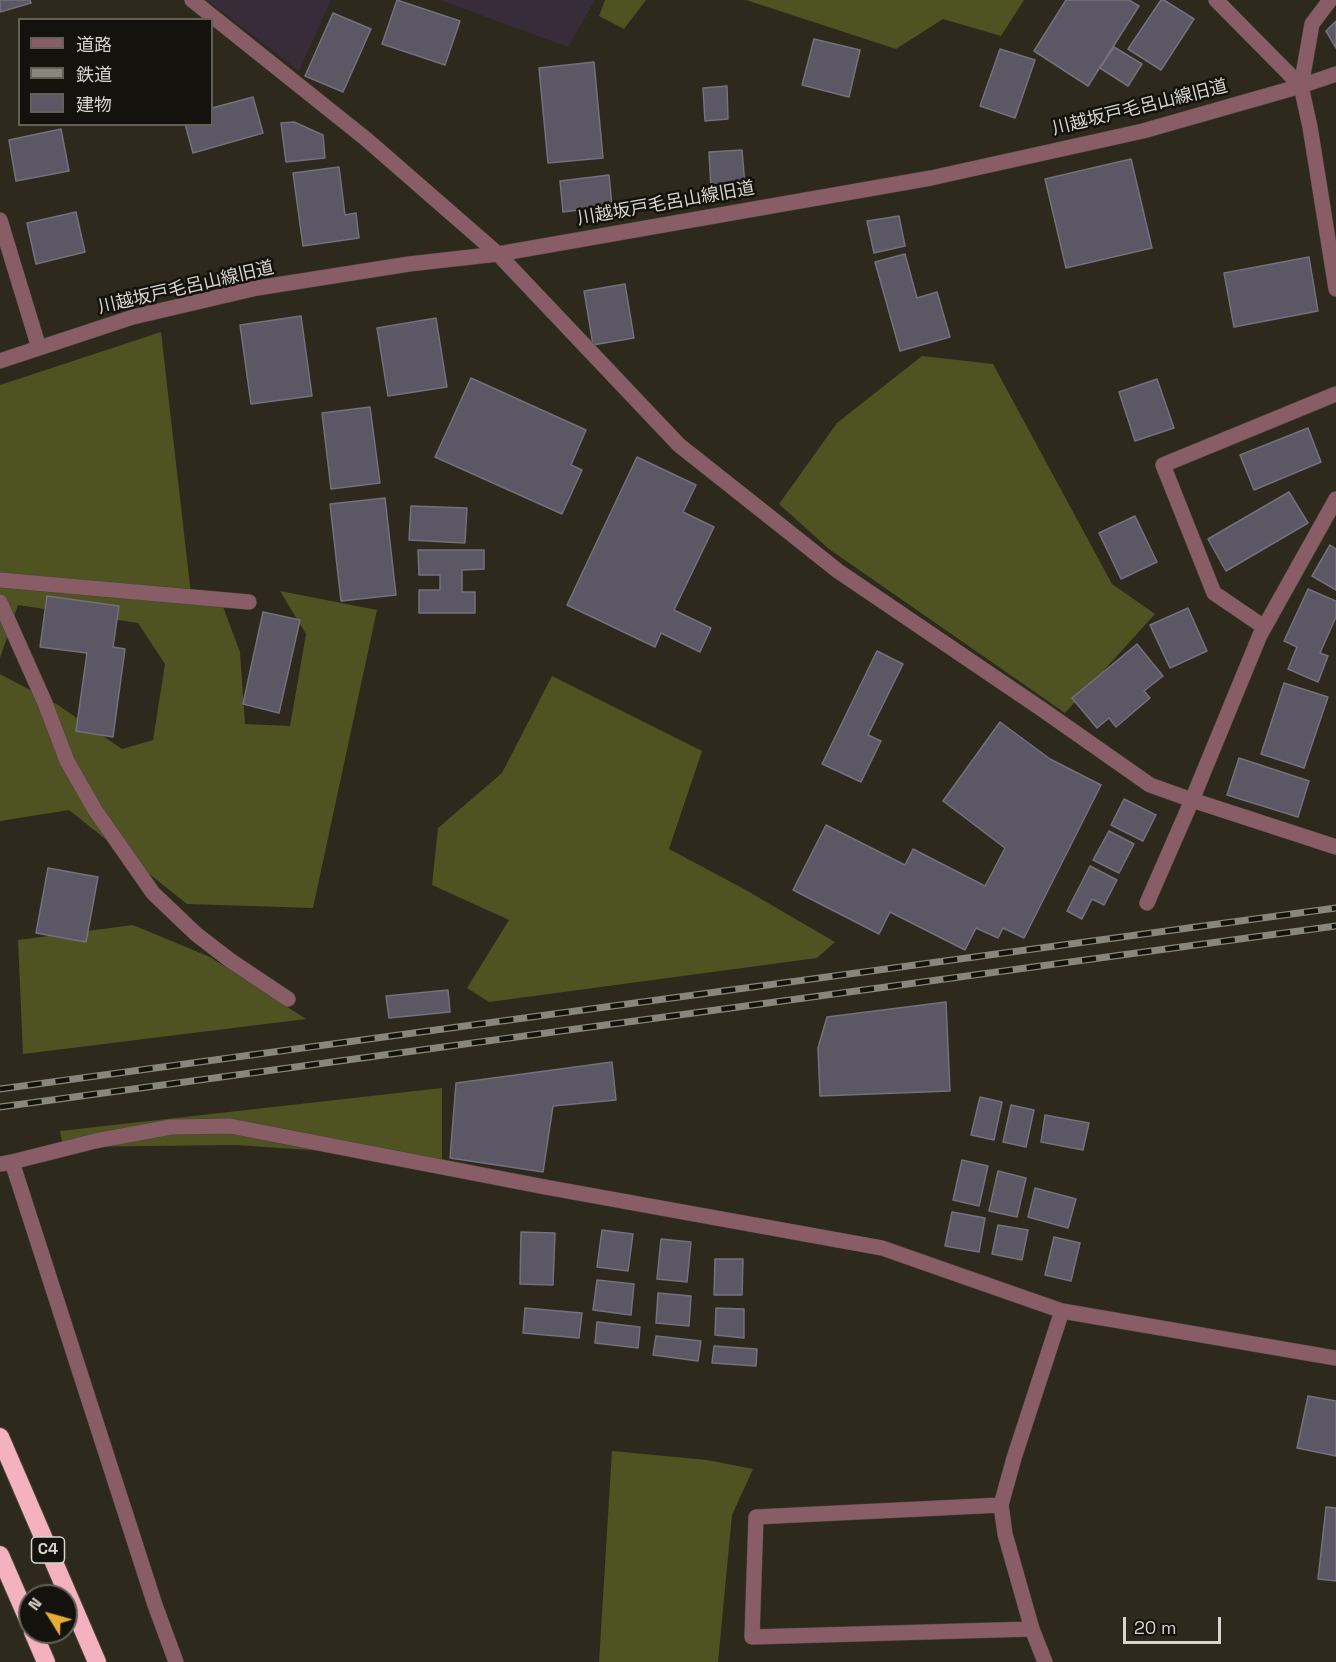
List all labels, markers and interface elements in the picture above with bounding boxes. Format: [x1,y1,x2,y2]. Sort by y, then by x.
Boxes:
legend [18,18,213,126]
text: 道路 [76,33,112,56]
text: 鉄道 [76,63,112,86]
street label: 川越坂戸毛呂山線旧道 [1050,76,1230,140]
text: 建物 [76,93,112,116]
street label: 川越坂戸毛呂山線旧道 [575,178,757,230]
street label: 川越坂戸毛呂山線旧道 [96,257,276,319]
road number: C4 [32,1537,64,1563]
north arrow [18,1584,78,1644]
text: N [23,1593,46,1615]
scale bar [1126,1605,1224,1643]
text: 20 m [1134,1616,1177,1639]

